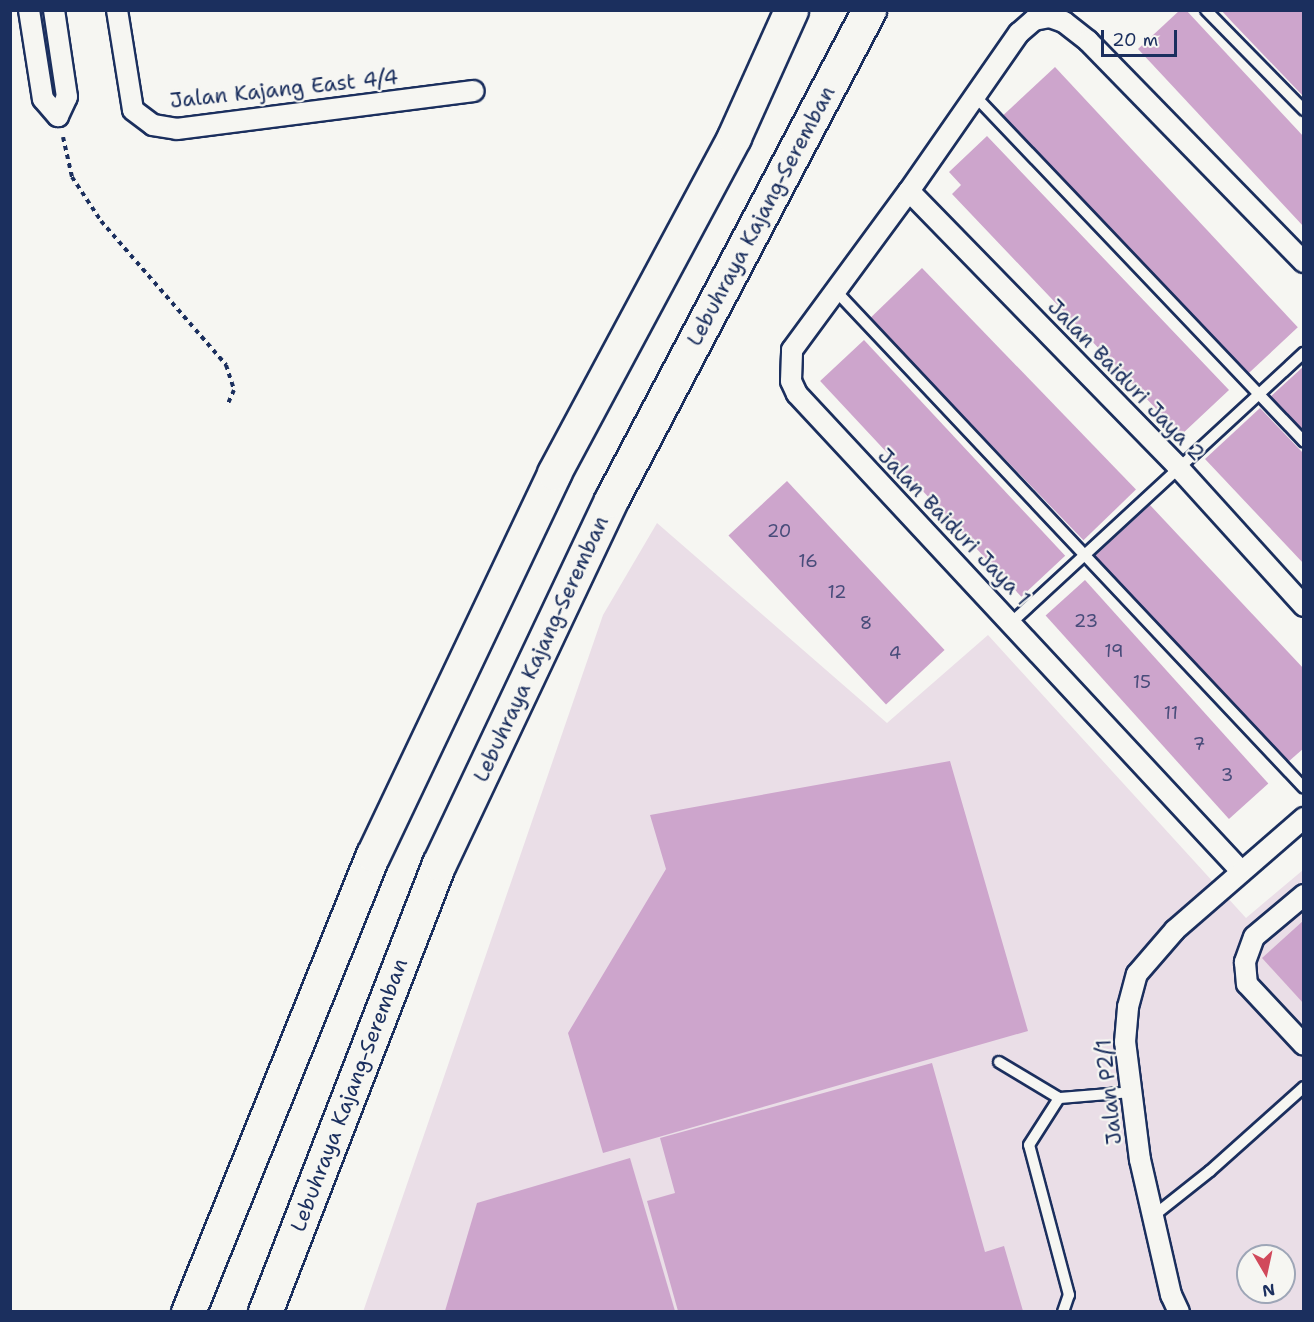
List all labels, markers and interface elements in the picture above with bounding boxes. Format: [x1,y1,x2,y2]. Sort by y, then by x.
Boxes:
scale bar [1104,18,1180,56]
text: 20 m [1112,28,1158,52]
street label: Jalan Kajang East 4/4 [169,64,399,114]
street label: Lebuhraya Kajang-Seremban [682,82,840,350]
street label: Jalan Baiduri Jaya 2 [1042,294,1210,466]
street label: Jalan Baiduri Jaya 1 [872,443,1036,611]
street label: Lebuhraya Kajang-Seremban [468,512,614,786]
house number: 20 [767,520,791,542]
house number: 16 [798,550,818,572]
house number: 12 [827,581,847,603]
house number: 23 [1074,610,1098,632]
house number: 8 [860,612,872,634]
house number: 19 [1104,640,1124,662]
house number: 4 [889,642,901,664]
house number: 15 [1133,671,1151,693]
house number: 11 [1164,702,1178,724]
house number: 7 [1193,733,1205,755]
house number: 3 [1221,764,1233,786]
street label: Lebuhraya Kajang-Seremban [285,955,413,1235]
street label: Jalan P2/1 [1091,1038,1127,1146]
north arrow [1236,1244,1296,1304]
text: N [1261,1279,1276,1302]

